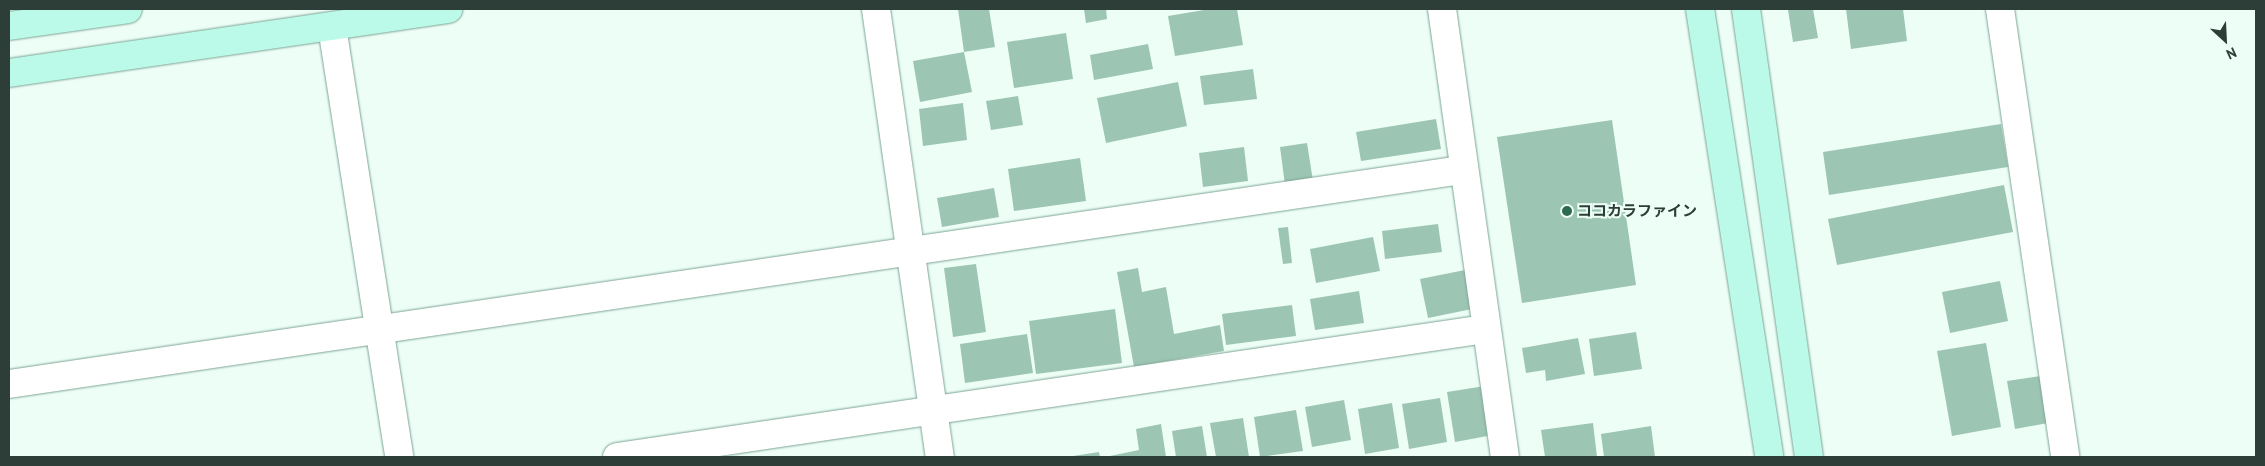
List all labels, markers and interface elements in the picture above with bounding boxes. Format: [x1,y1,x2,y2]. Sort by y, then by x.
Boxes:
north arrow [2200,15,2250,65]
text: N [2223,43,2239,64]
place label: ココカラファイン [1577,202,1697,220]
marker: ココカラファイン [1561,205,1573,217]

